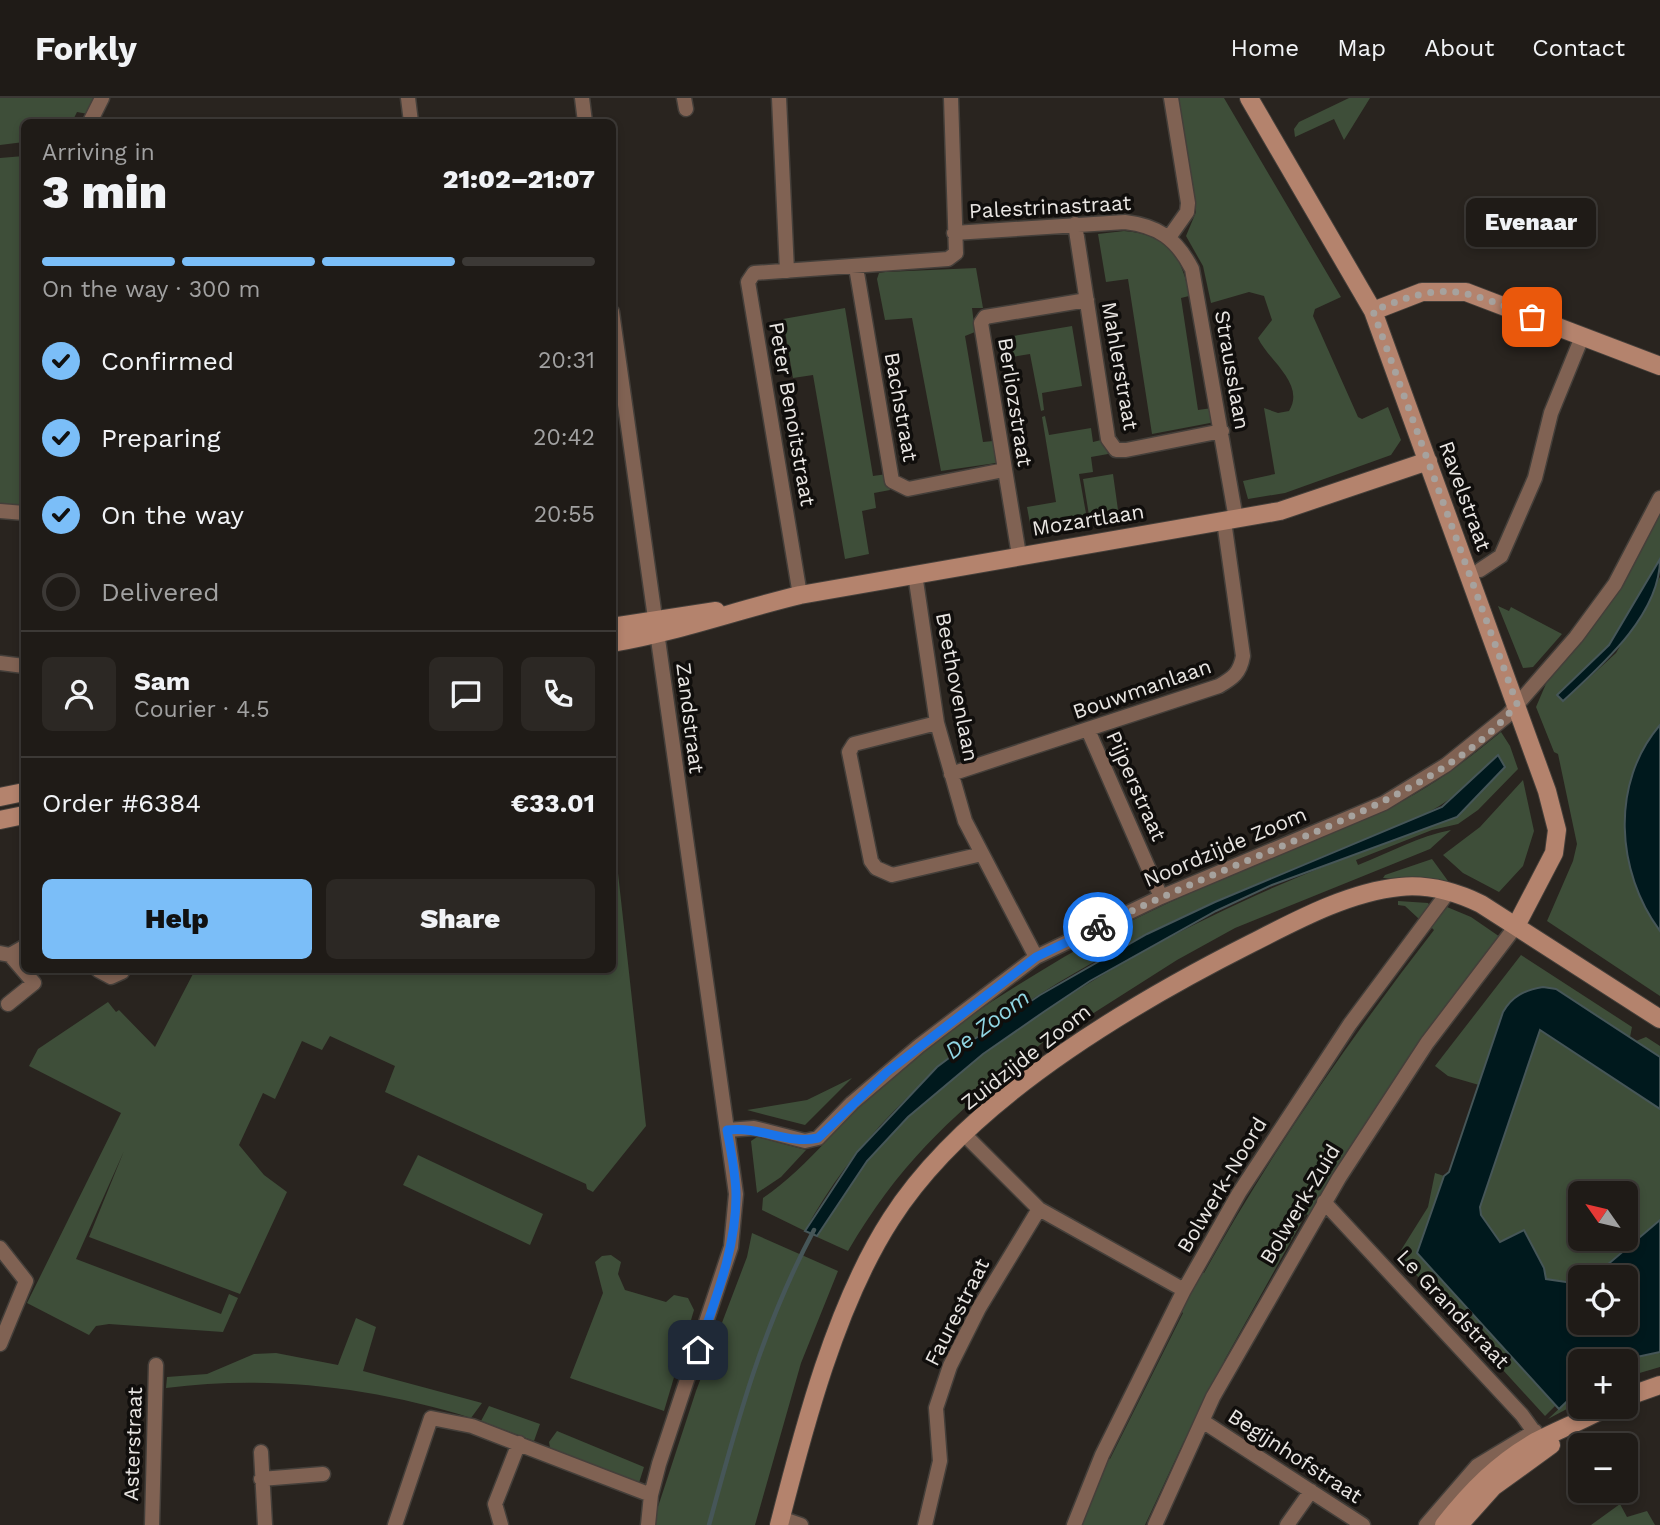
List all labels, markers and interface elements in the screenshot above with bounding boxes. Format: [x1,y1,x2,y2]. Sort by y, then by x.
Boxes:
text: Forkly [35,29,137,68]
text: Home [1231,34,1299,62]
text: Map [1337,34,1386,62]
text: About [1424,34,1494,62]
text: Contact [1532,34,1625,62]
text: Arriving in [42,139,155,166]
text: 21:02–21:07 [443,164,595,194]
text: 3 min [42,165,167,219]
street label: Palestrinastraat [968,190,1132,223]
callout: Evenaar [1467,198,1597,247]
text: Evenaar [1485,209,1577,236]
text: On the way · 300 m [42,276,260,303]
pin [1502,287,1562,347]
icon: bag [1513,298,1551,336]
street label: Mahlerstraat [1097,300,1144,432]
street label: Strausslaan [1210,308,1255,432]
street label: Peter Benoitstraat [764,320,821,508]
street label: Berliozstraat [993,336,1038,468]
icon: check [42,342,80,380]
text: Confirmed [101,346,234,376]
text: 20:31 [538,347,595,374]
street label: Bachstraat [880,350,923,464]
icon: check [42,419,80,457]
text: Preparing [101,423,221,453]
text: 20:42 [533,424,595,451]
street label: Ravelstraat [1434,437,1497,554]
icon: check [42,496,80,534]
street label: Mozartlaan [1030,498,1146,541]
text: On the way [101,500,244,530]
text: 20:55 [534,501,595,528]
text: Delivered [101,577,220,607]
street label: Beethovenlaan [931,610,984,764]
street label: Bouwmanlaan [1069,653,1214,724]
button: person [42,657,116,731]
button: chat [429,657,503,731]
button: phone [521,657,595,731]
street label: Zandstraat [671,661,710,775]
text: Sam [134,666,190,696]
text: Courier · 4.5 [134,696,270,723]
street label: Pijperstraat [1101,727,1172,845]
text: Order #6384 [42,788,201,818]
text: €33.01 [511,788,595,818]
street label: Noordzijde Zoom [1140,801,1310,892]
button: Help [42,879,312,959]
button: Share [326,879,595,959]
courier [1063,892,1133,962]
icon: bike [1079,908,1117,946]
water label: De Zoom [940,984,1035,1065]
street label: Zuidzijde Zoom [956,998,1095,1115]
street label: Bolwerk-Noord [1171,1112,1272,1257]
street label: Bolwerk-Zuid [1254,1139,1345,1268]
north arrow [1568,1181,1638,1251]
map controls [1568,1181,1638,1503]
street label: Le Grandstraat [1392,1244,1515,1373]
street label: Faurestraat [919,1254,994,1370]
button: locate [1568,1265,1638,1335]
pin [668,1320,728,1380]
icon: home [679,1331,717,1369]
button: + [1568,1349,1638,1419]
street label: Asterstraat [118,1386,147,1501]
street label: Begijnhofstraat [1223,1403,1367,1508]
button: − [1568,1433,1638,1503]

